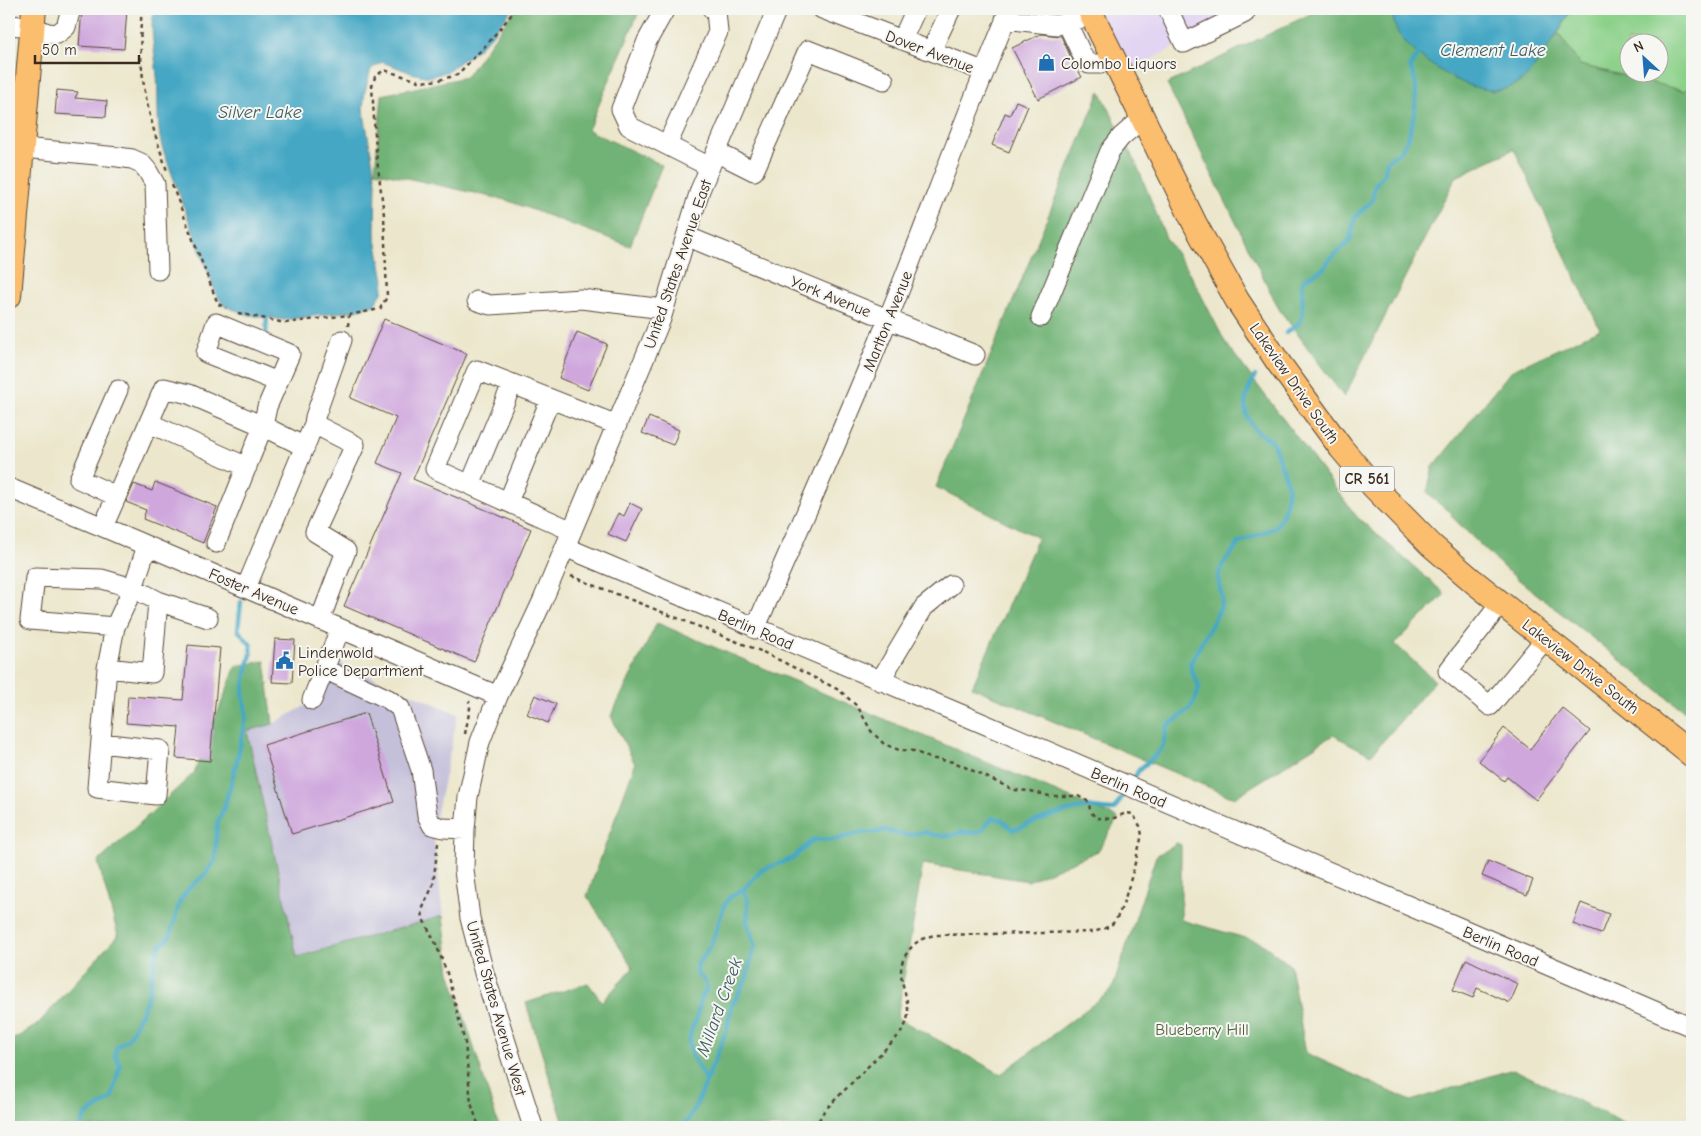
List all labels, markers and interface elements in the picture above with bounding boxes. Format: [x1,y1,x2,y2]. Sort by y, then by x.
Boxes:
street label: Dover Avenue [883,27,976,77]
scale bar [35,32,139,64]
north arrow [1618,32,1668,82]
text: N [1631,37,1646,56]
water label: Clement Lake [1440,40,1546,61]
text: 50 m [42,41,77,59]
shop icon: Colombo Liquors [1037,53,1057,73]
place label: Colombo Liquors [1061,55,1177,73]
water label: Silver Lake [218,102,302,123]
street label: United States Avenue East [640,177,716,351]
street label: Marlton Avenue [860,268,916,374]
street label: York Avenue [788,273,873,321]
street label: Lakeview Drive South [1246,320,1343,447]
road number: CR 561 [1340,466,1394,492]
street label: Foster Avenue [206,565,301,619]
street label: Berlin Road [715,606,796,654]
street label: Lakeview Drive South [1518,616,1642,718]
place label: Lindenwold Police Department [298,644,424,680]
public building icon: Lindenwold Police Department [274,651,294,671]
street label: Berlin Road [1088,764,1169,812]
street label: United States Avenue West [462,919,530,1098]
street label: Berlin Road [1460,923,1541,971]
water label: Millard Creek [692,955,747,1060]
park label: Blueberry Hill [1155,1021,1249,1039]

